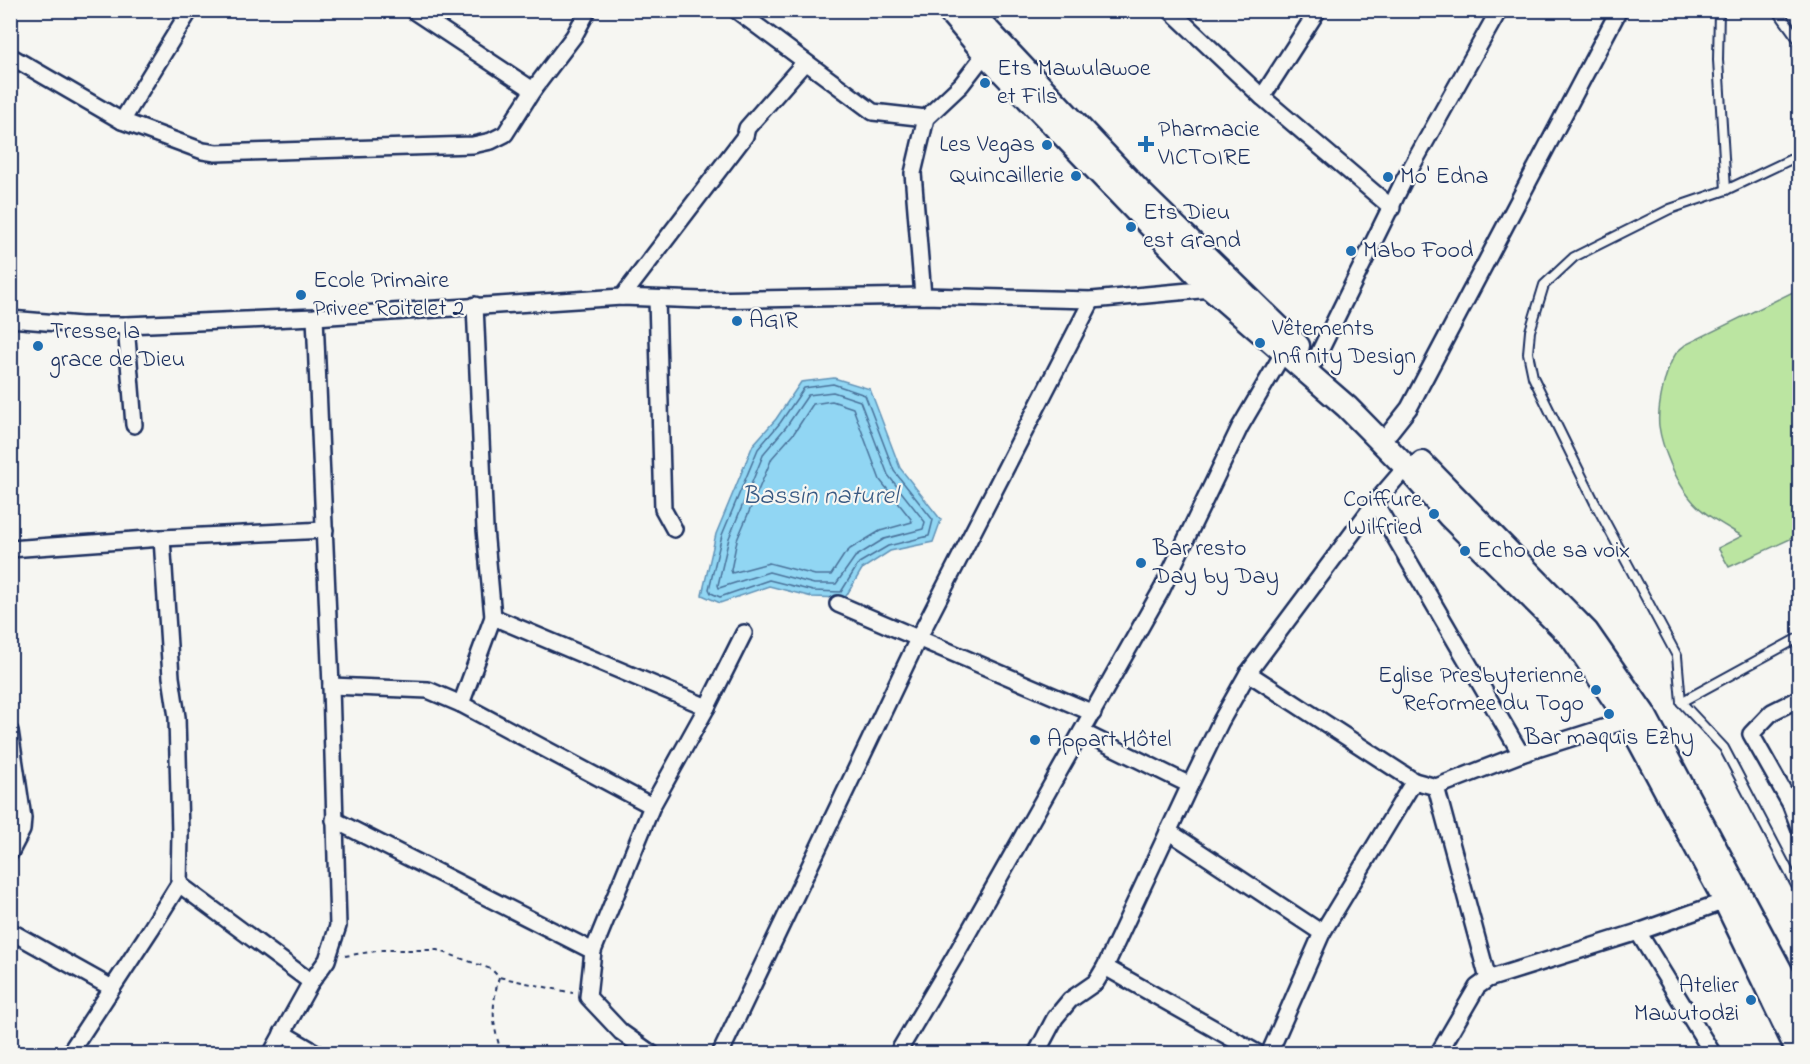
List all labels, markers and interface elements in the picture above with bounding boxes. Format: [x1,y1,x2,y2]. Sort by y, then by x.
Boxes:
place label: Ets Mawulawoe et Fils [997,52,1151,115]
marker: Ets Mawulawoe et Fils [978,76,992,90]
place label: Pharmacie VICTOIRE [1157,113,1260,176]
place label: Les Vegas [939,128,1035,163]
marker: Pharmacie VICTOIRE [1139,137,1153,151]
marker: Les Vegas [1040,138,1054,152]
place label: Quincaillerie [949,159,1064,194]
place label: Mo' Edna [1400,160,1488,195]
marker: Quincaillerie [1069,169,1083,183]
marker: Mo' Edna [1381,170,1395,184]
place label: Ets Dieu est Grand [1143,196,1241,259]
marker: Ets Dieu est Grand [1124,220,1138,234]
place label: Mabo Food [1363,234,1474,269]
marker: Mabo Food [1344,244,1358,258]
place label: Ecole Primaire Privee Roitelet 2 [313,264,464,327]
marker: Ecole Primaire Privee Roitelet 2 [294,288,308,302]
place label: AGIR [749,304,798,339]
place label: Vêtements Infinity Design [1271,312,1416,376]
marker: AGIR [730,314,744,328]
place label: Tresse la grace de Dieu [49,315,185,378]
marker: Vêtements Infinity Design [1253,336,1267,350]
marker: Tresse la grace de Dieu [31,339,45,353]
water label: Bassin naturel [742,478,901,516]
place label: Coiffure Wilfried [1343,483,1423,546]
marker: Coiffure Wilfried [1427,507,1441,521]
place label: Bar resto Day by Day [1152,532,1279,596]
place label: Echo de sa voix [1477,534,1630,569]
marker: Echo de sa voix [1458,544,1472,558]
marker: Bar resto Day by Day [1134,556,1148,570]
place label: Eglise Presbyterienne Reformee du Togo [1378,659,1584,722]
marker: Eglise Presbyterienne Reformee du Togo [1589,683,1603,697]
marker: Bar maquis Ezhy [1602,707,1616,721]
place label: Bar maquis Ezhy [1523,721,1694,757]
place label: Appart Hôtel [1047,723,1172,758]
marker: Appart Hôtel [1028,733,1042,747]
place label: Atelier Mawutodzi [1634,969,1740,1032]
marker: Atelier Mawutodzi [1744,993,1758,1007]

